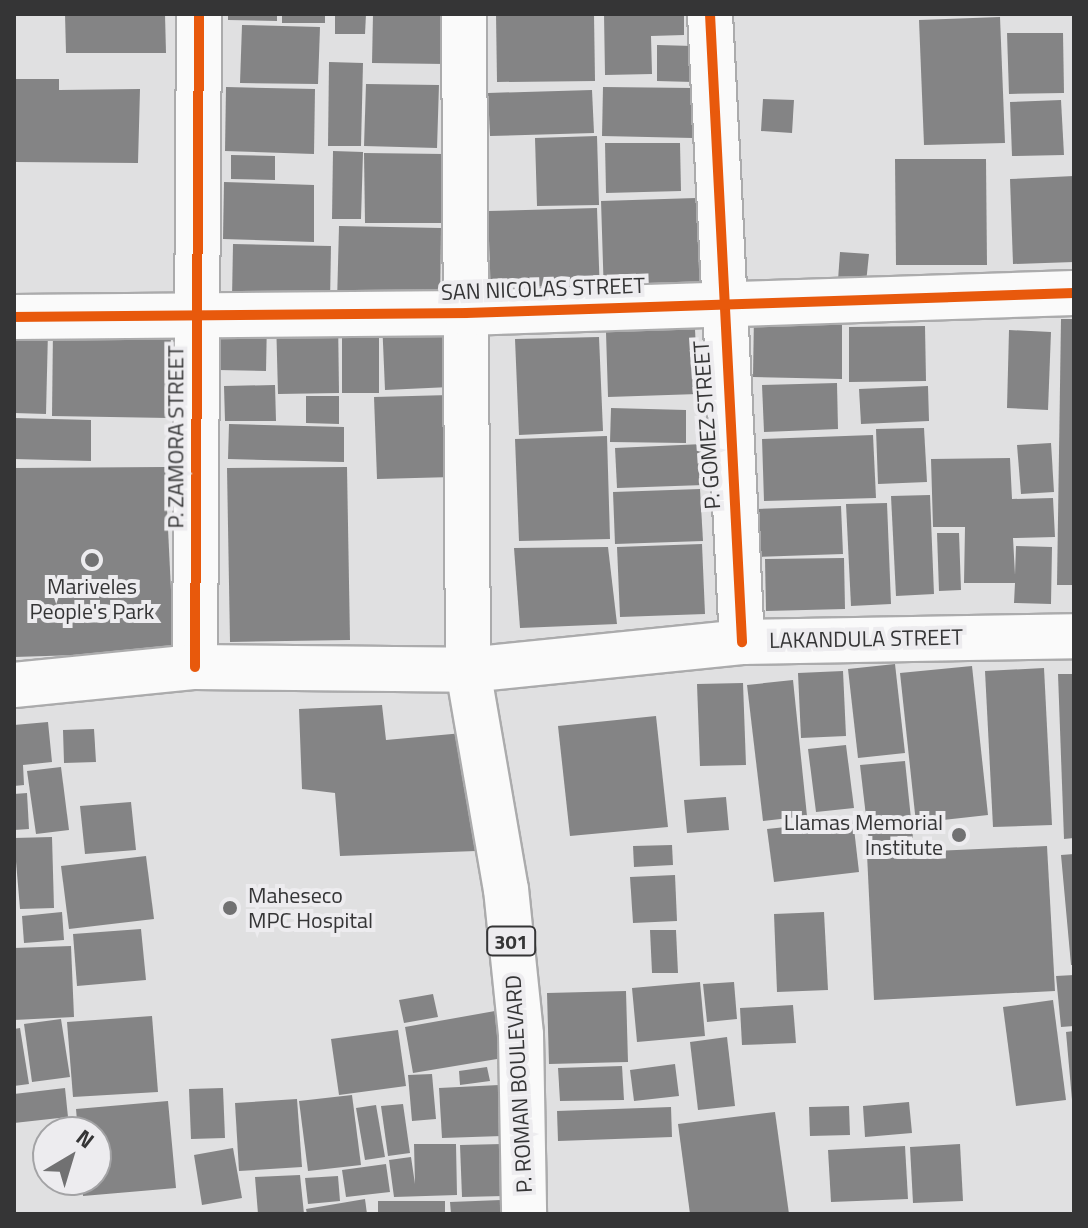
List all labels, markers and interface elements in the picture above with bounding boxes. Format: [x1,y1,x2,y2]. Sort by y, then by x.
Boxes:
street label: SAN NICOLAS STREET [440,272,646,306]
street label: P. GOMEZ STREET [688,340,726,510]
street label: P. ZAMORA STREET [163,345,189,529]
marker: Mariveles People's Park [83,551,101,569]
place label: Mariveles People's Park [30,573,154,624]
street label: LAKANDULA STREET [769,624,963,654]
place label: Llamas Memorial Institute [784,809,943,860]
marker: Llamas Memorial Institute [950,826,968,844]
place label: Maheseco MPC Hospital [248,882,373,934]
marker: Maheseco MPC Hospital [219,897,241,919]
road number: 301 [485,925,537,957]
street label: P. ROMAN BOULEVARD [500,974,538,1194]
north arrow [32,1116,112,1196]
text: N [69,1121,102,1157]

